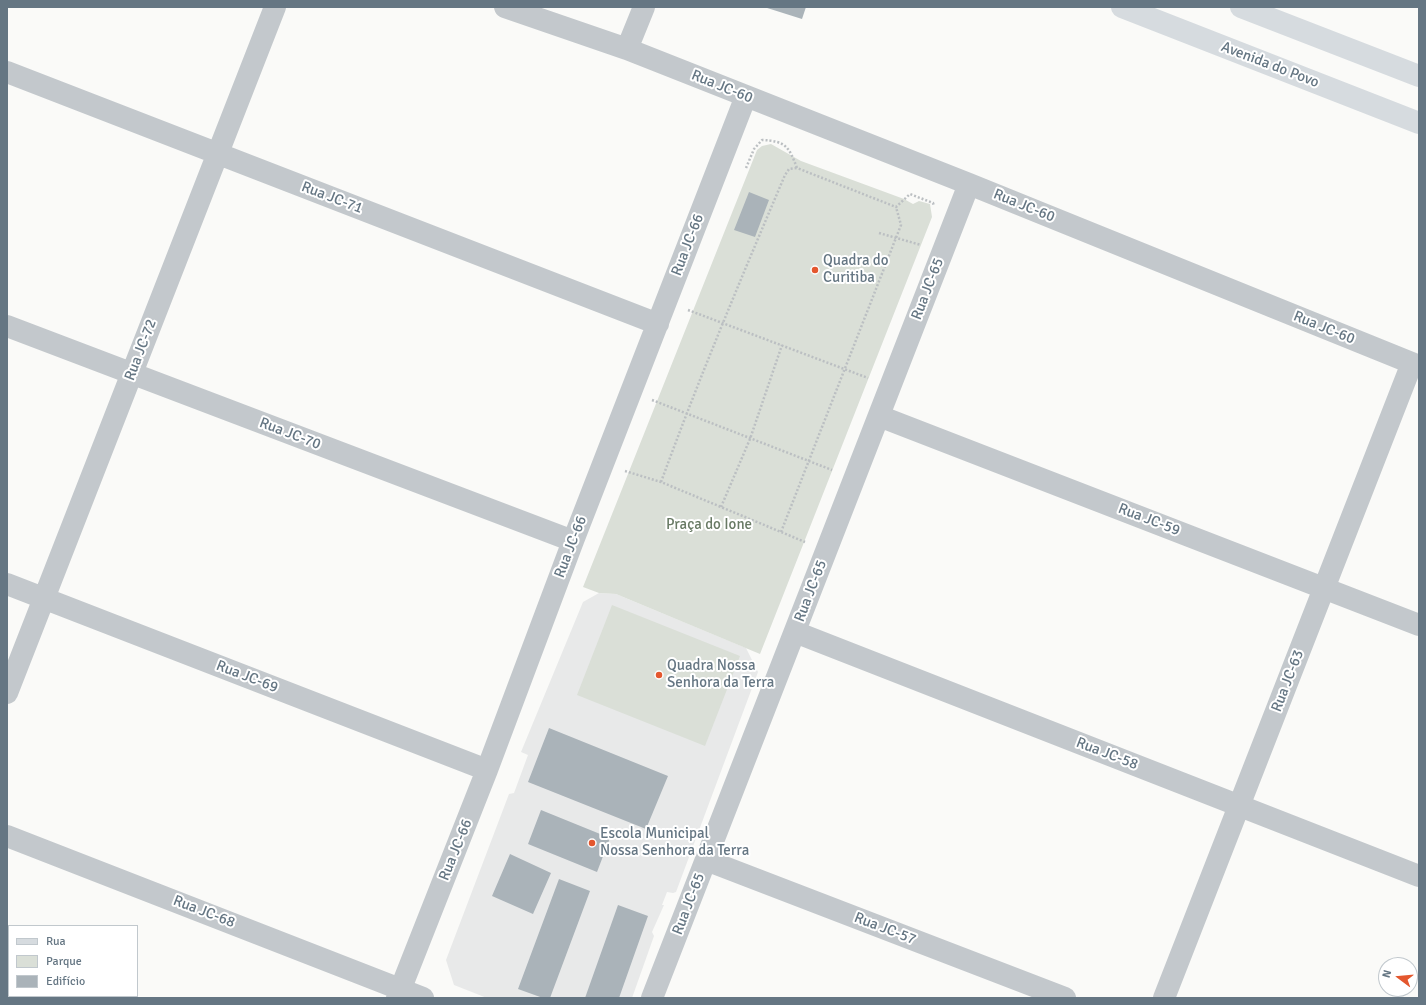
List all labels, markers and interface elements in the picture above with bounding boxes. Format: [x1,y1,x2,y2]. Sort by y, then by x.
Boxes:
street label: Avenida do Povo [1219,38,1321,92]
street label: Rua JC-60 [689,67,755,107]
street label: Rua JC-71 [299,178,365,218]
street label: Rua JC-60 [991,186,1057,226]
street label: Rua JC-66 [668,211,708,279]
place label: Quadra do Curitiba [823,252,889,287]
street label: Rua JC-65 [908,255,948,323]
marker: Quadra do Curitiba [810,265,820,275]
street label: Rua JC-60 [1291,308,1357,348]
street label: Rua JC-72 [121,317,161,383]
street label: Rua JC-70 [257,414,323,454]
street label: Rua JC-59 [1115,500,1183,540]
street label: Rua JC-66 [551,513,591,581]
park label: Praça do Ione [666,516,752,534]
street label: Rua JC-65 [791,557,831,625]
street label: Rua JC-63 [1268,647,1308,715]
street label: Rua JC-69 [213,657,281,697]
place label: Quadra Nossa Senhora da Terra [667,657,774,692]
marker: Quadra Nossa Senhora da Terra [654,670,664,680]
street label: Rua JC-58 [1073,734,1141,774]
street label: Rua JC-66 [436,817,476,883]
place label: Escola Municipal Nossa Senhora da Terra [600,825,749,860]
marker: Escola Municipal Nossa Senhora da Terra [587,838,597,848]
street label: Rua JC-65 [669,870,709,938]
street label: Rua JC-68 [170,892,238,932]
street label: Rua JC-57 [851,909,919,949]
legend [8,925,138,997]
text: Rua [46,934,66,949]
text: Parque [46,954,82,969]
north arrow [1378,957,1418,997]
text: N [1380,968,1394,979]
text: Edifício [46,974,85,989]

